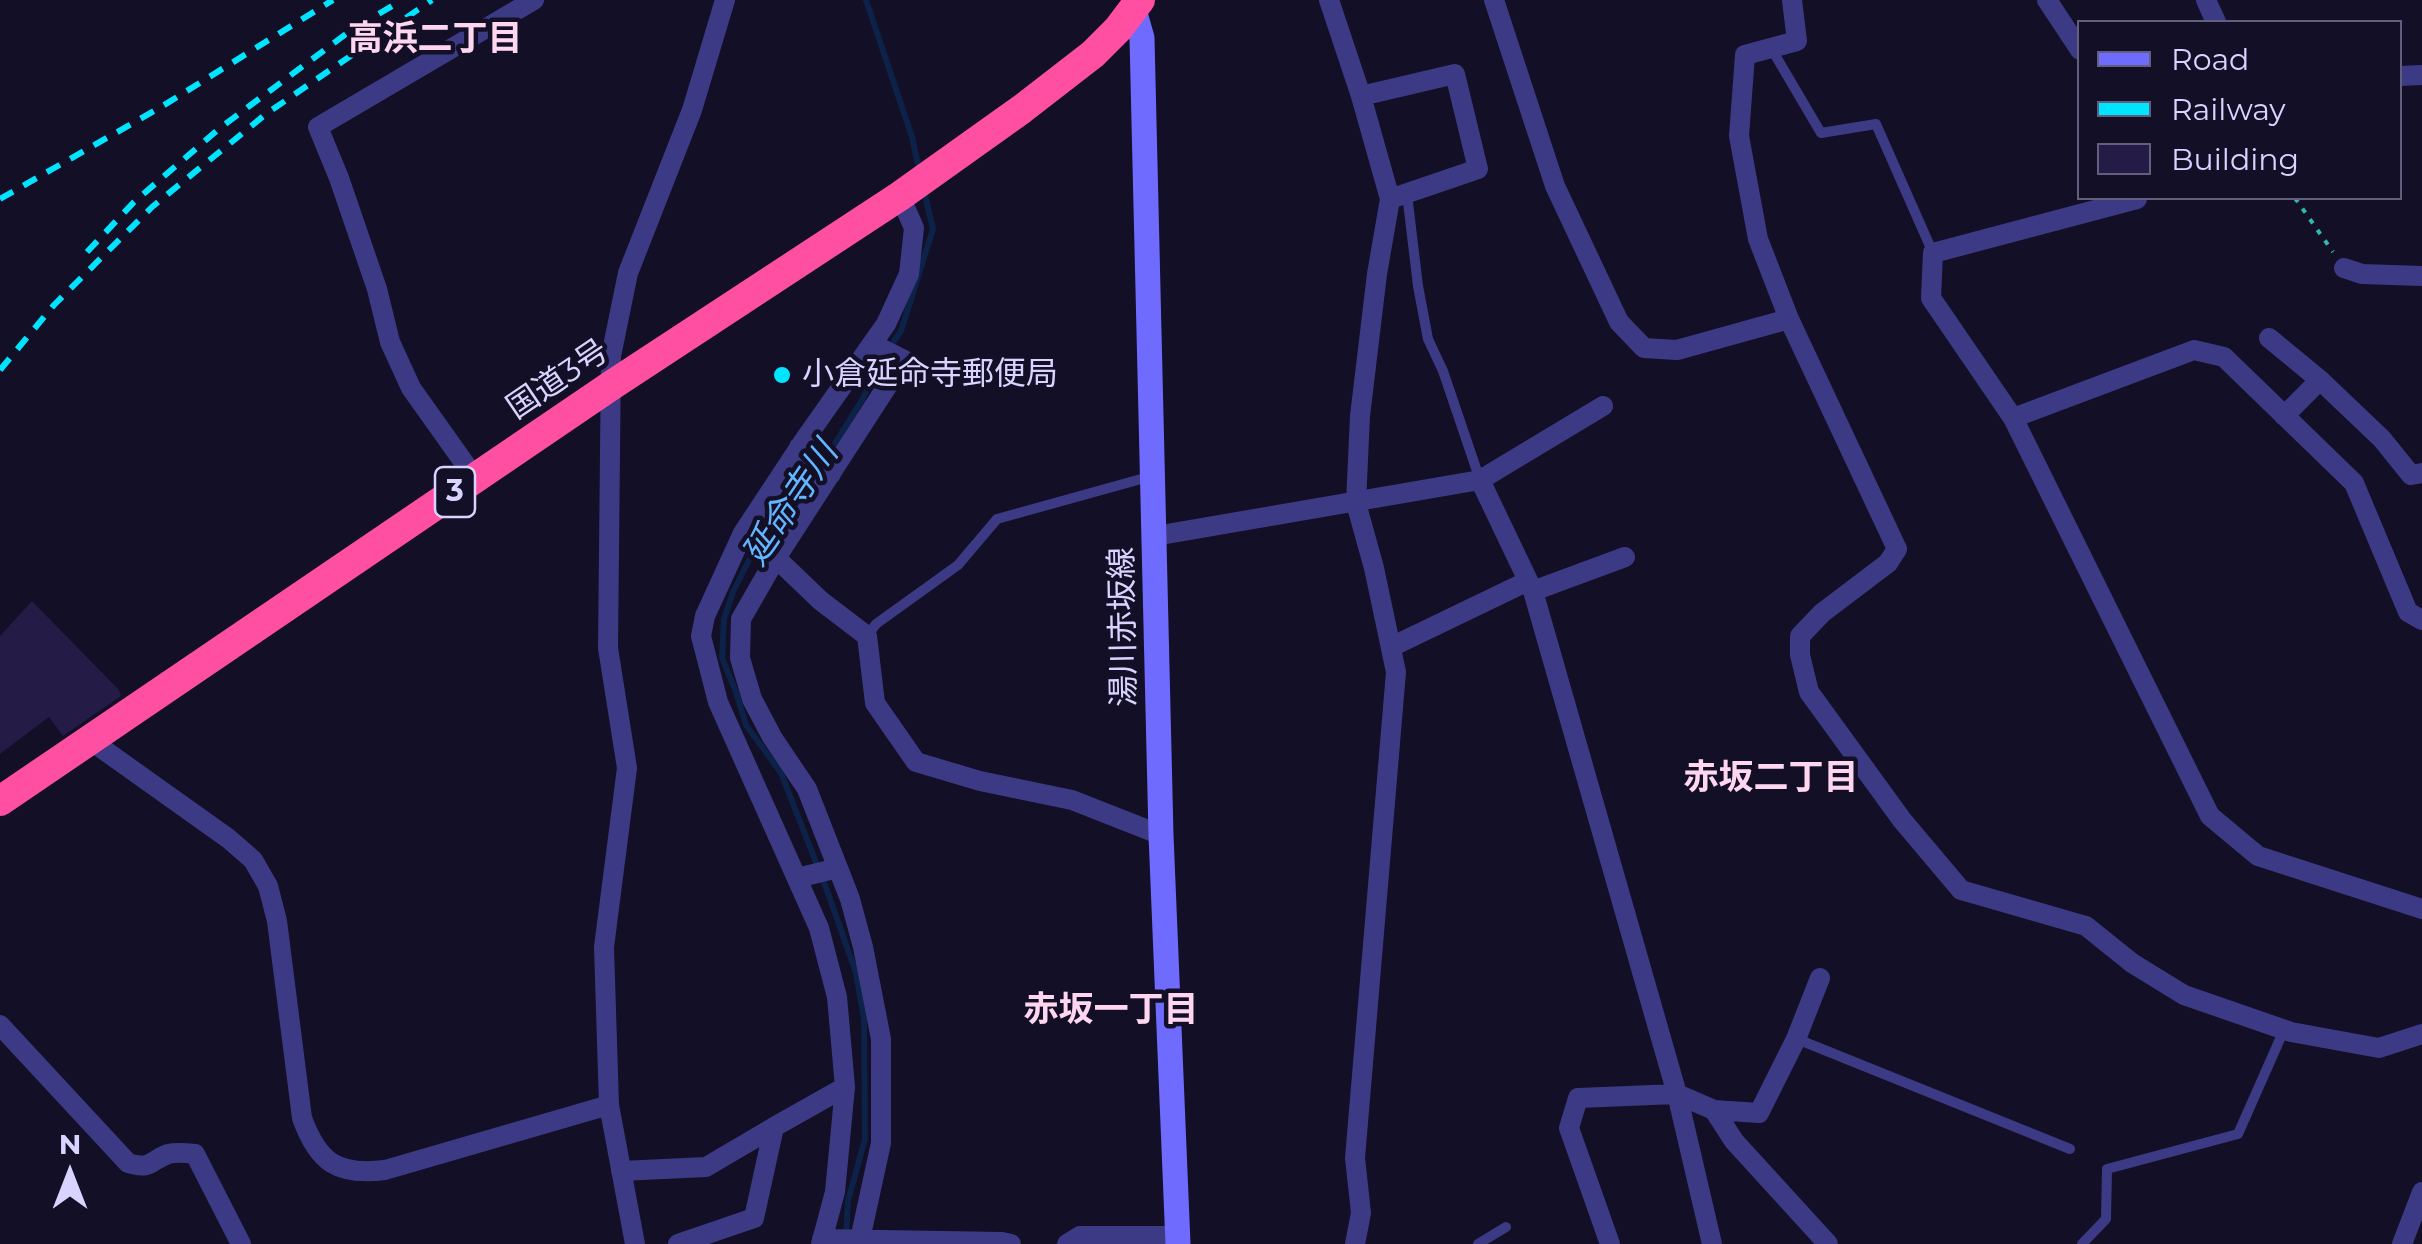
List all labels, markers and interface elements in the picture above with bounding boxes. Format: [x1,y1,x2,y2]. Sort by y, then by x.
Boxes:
district label: 高浜二丁目 [348,19,522,61]
legend [2077,20,2402,200]
text: Road [2171,41,2249,78]
text: Railway [2171,91,2286,128]
text: Building [2171,141,2299,178]
street label: 国道3号 [500,332,616,428]
place label: 小倉延命寺郵便局 [802,356,1058,394]
marker: 小倉延命寺郵便局 [771,364,793,386]
water label: 延命寺川 [734,434,848,574]
road number: 3 [435,467,475,517]
street label: 湯川赤坂線 [1103,547,1145,707]
district label: 赤坂二丁目 [1684,758,1858,800]
district label: 赤坂一丁目 [1024,990,1198,1032]
north arrow [20,1124,120,1224]
text: N [59,1127,81,1161]

